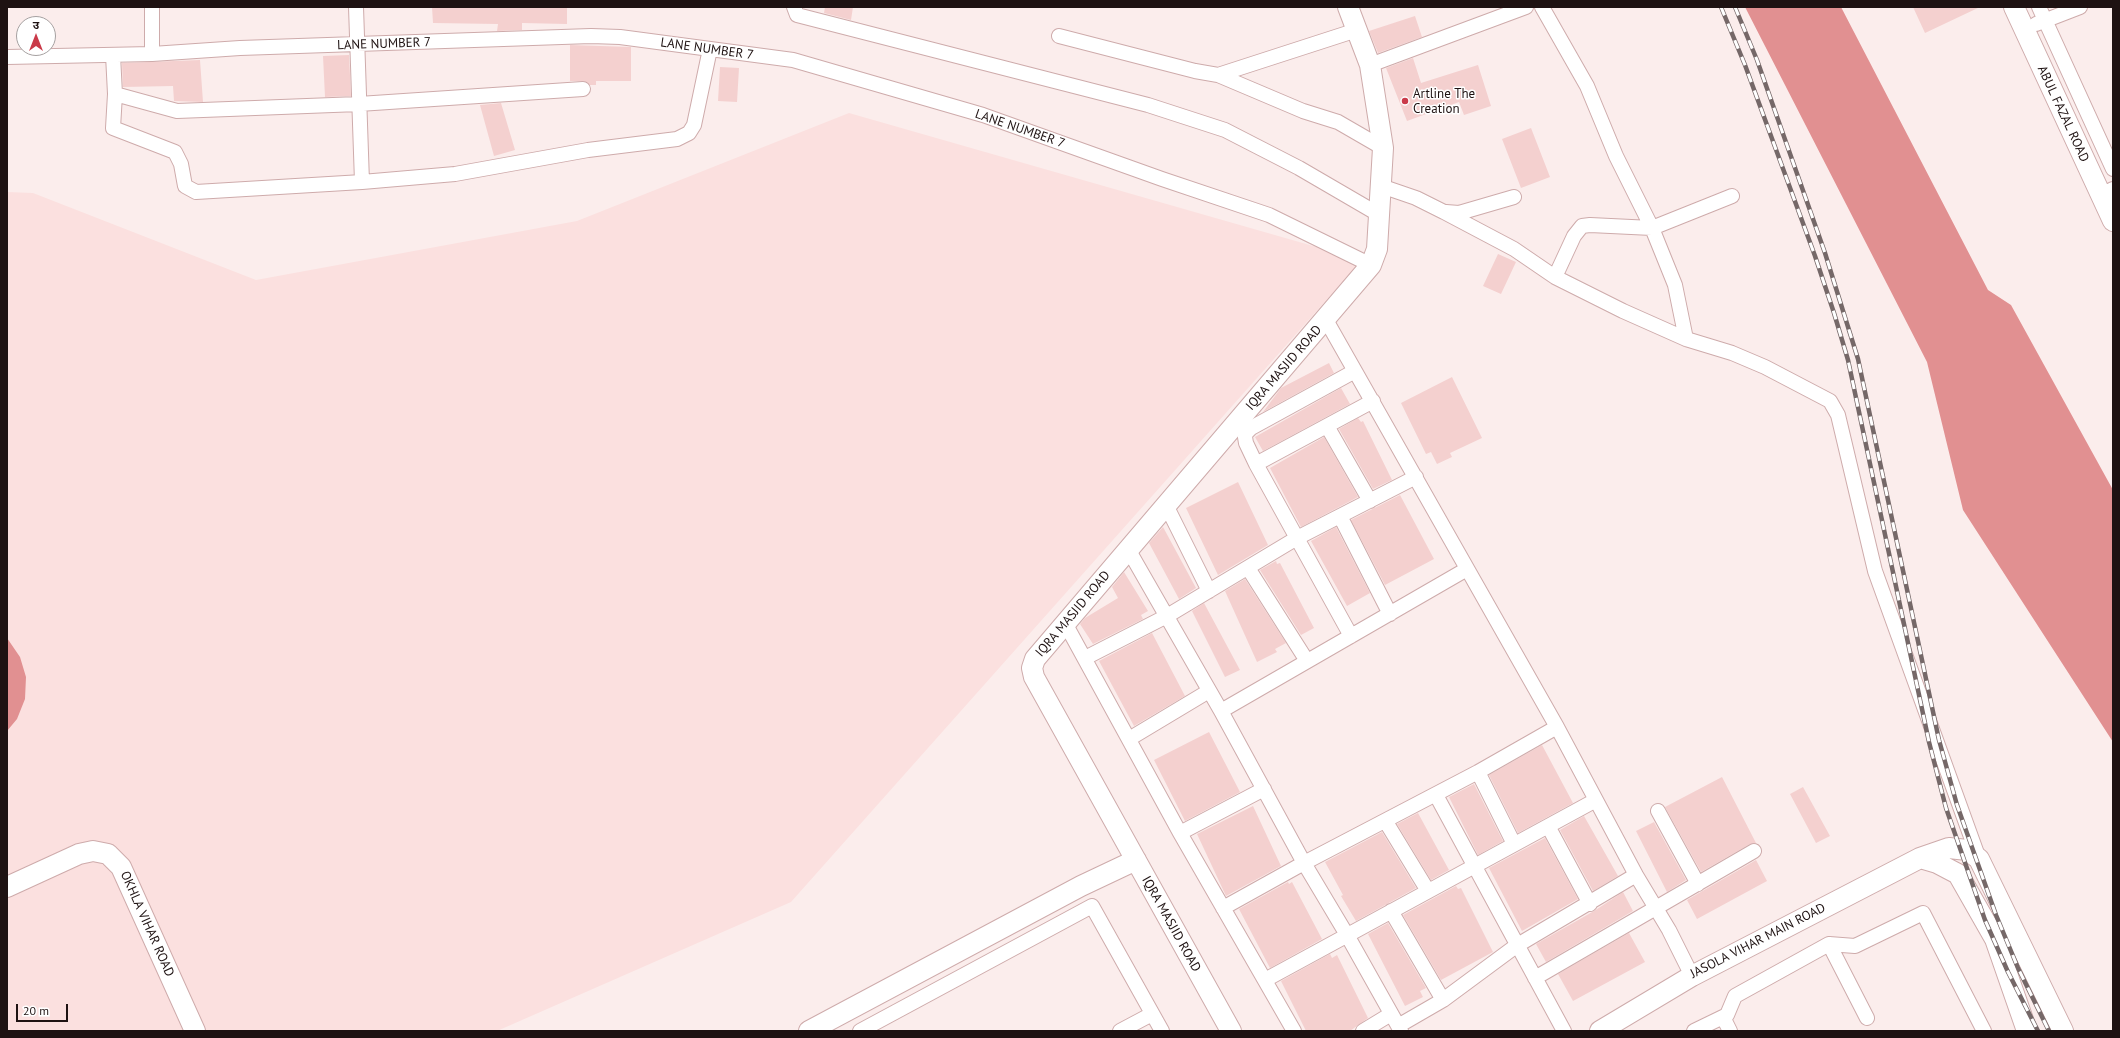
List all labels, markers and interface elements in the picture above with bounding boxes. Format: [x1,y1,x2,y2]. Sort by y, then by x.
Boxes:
north arrow [16,16,56,56]
text: उ [33,18,39,32]
street label: LANE NUMBER 7 [337,35,431,53]
street label: LANE NUMBER 7 [659,35,755,63]
street label: ABUL FAZAL ROAD [2034,63,2092,165]
place label: Artline The Creation [1413,86,1475,117]
marker: Artline The Creation [1400,96,1410,106]
street label: LANE NUMBER 7 [973,106,1067,152]
street label: IQRA MASJID ROAD [1243,322,1325,414]
street label: IQRA MASJID ROAD [1033,568,1113,660]
street label: OKHLA VIHAR ROAD [117,869,177,979]
street label: IQRA MASJID ROAD [1138,873,1204,975]
street label: JASOLA VIHAR MAIN ROAD [1688,900,1828,982]
scale bar [18,996,70,1022]
text: 20 m [23,1003,49,1018]

